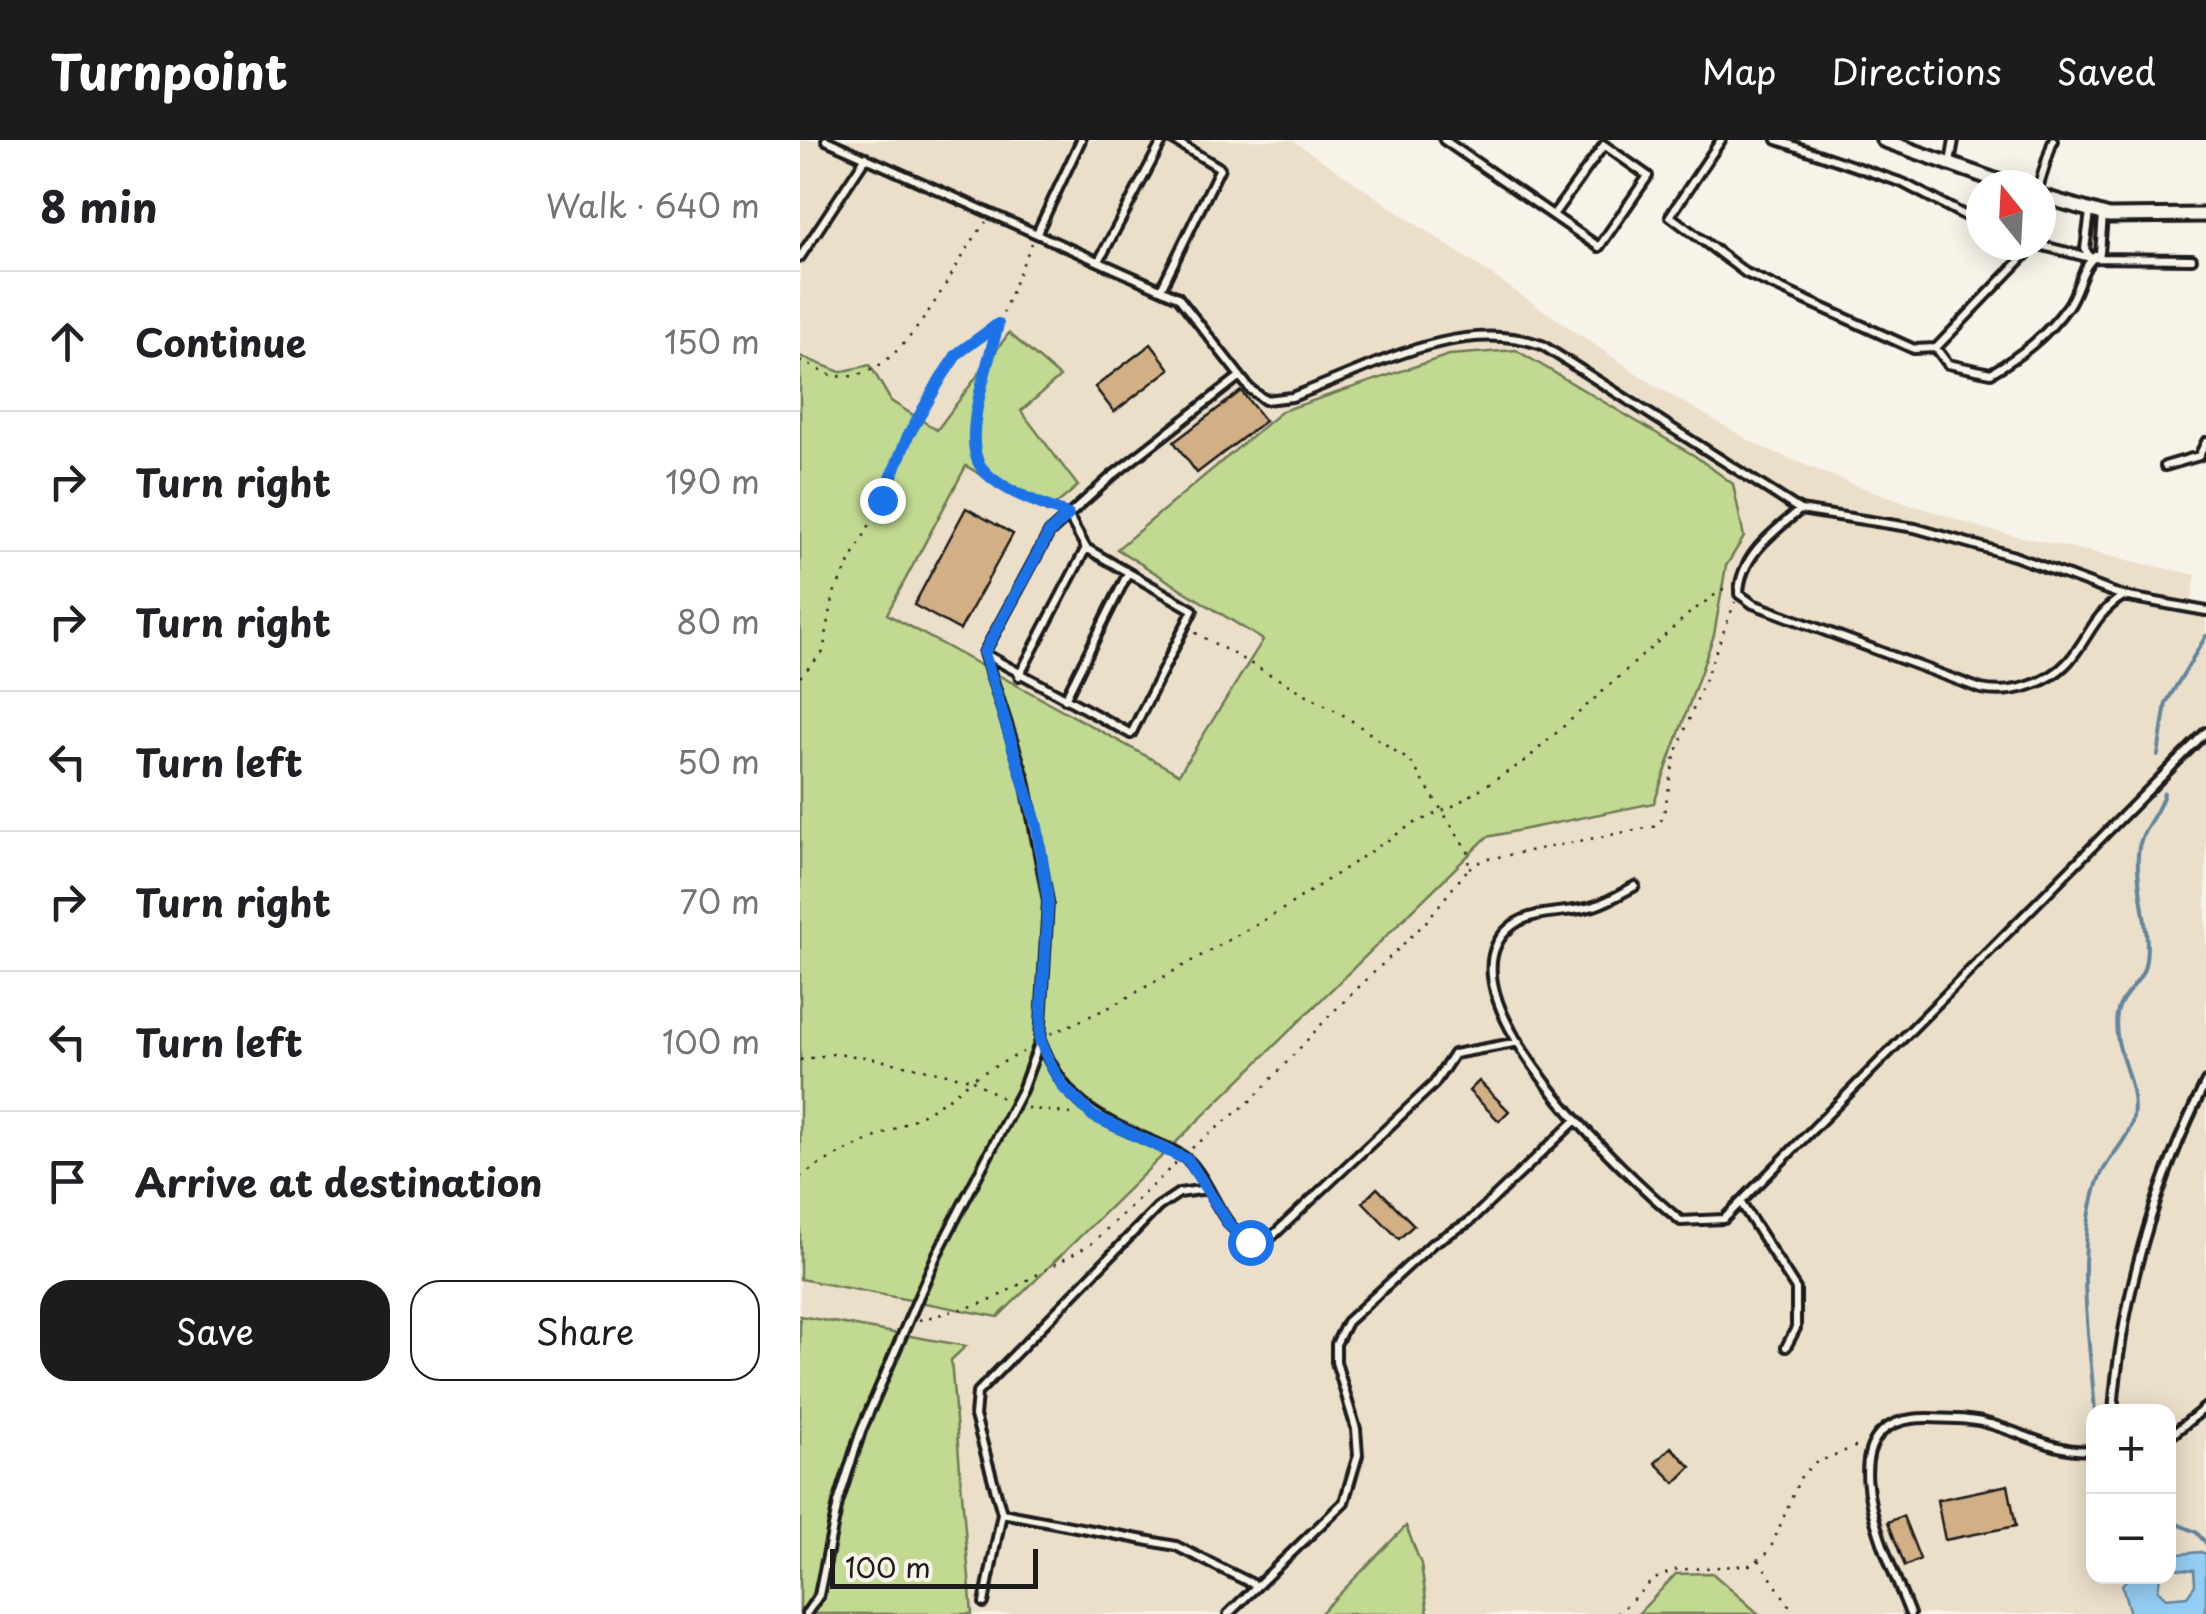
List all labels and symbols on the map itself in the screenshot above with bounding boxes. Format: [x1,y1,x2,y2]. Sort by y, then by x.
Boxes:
north arrow [1966,170,2056,260]
route end [860,478,906,524]
route start [1228,1220,1274,1266]
scale bar [830,1544,1038,1588]

